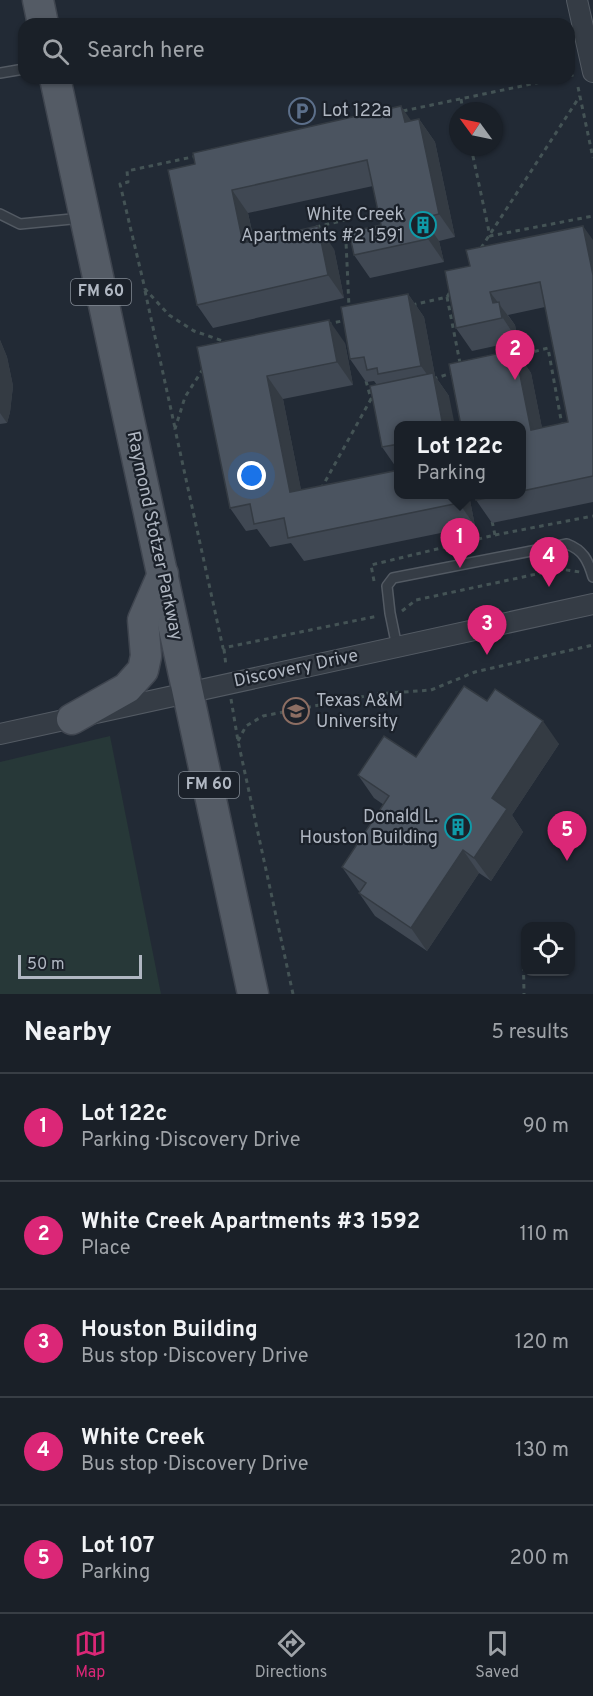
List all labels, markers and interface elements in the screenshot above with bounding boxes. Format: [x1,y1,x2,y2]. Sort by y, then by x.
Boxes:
search box [18,18,575,84]
icon: search [39,35,72,68]
text: Search here [87,38,205,65]
parking icon: Lot 122a [287,96,317,126]
place label: Lot 122a [322,100,391,123]
north arrow [449,102,503,156]
place label: White Creek Apartments #2 1591 [241,204,404,248]
building icon: White Creek Apartments #2 1591 [408,210,438,240]
road number: FM 60 [71,279,131,305]
pin: 2 [496,330,534,380]
popup [394,421,526,499]
street label: Raymond Stotzer Parkway [121,429,187,643]
text: Lot 122c [417,434,503,461]
your location [237,461,266,490]
text: Parking [417,461,486,487]
pin: 1 [440,518,480,568]
pin: 4 [530,538,568,587]
pin: 3 [468,606,506,655]
street label: Discovery Drive [232,645,360,693]
place label: Texas A&M University [316,690,403,734]
school or university icon: Texas A&M University [281,696,311,726]
road number: FM 60 [179,772,239,798]
place label: Donald L. Houston Building [300,806,438,850]
building icon: Donald L. Houston Building [443,812,473,842]
pin: 5 [548,812,586,861]
map controls [521,922,575,976]
button: locate [521,922,575,976]
scale bar [18,952,142,980]
text: 50 m [27,955,65,975]
text: Nearby [24,1017,112,1050]
text: 5 results [492,1020,569,1046]
text: Lot 122c [81,1101,167,1128]
text: 1 [40,1114,48,1140]
text: 90 m [523,1114,569,1140]
text: Parking · Discovery Drive [81,1128,300,1154]
text: White Creek Apartments #3 1592 [81,1209,420,1236]
text: 2 [37,1222,50,1248]
text: 110 m [520,1222,569,1248]
text: Place [81,1236,131,1262]
text: Houston Building [81,1317,258,1344]
text: 3 [38,1330,50,1356]
text: 120 m [515,1330,569,1356]
text: Bus stop · Discovery Drive [81,1344,309,1370]
text: White Creek [81,1425,205,1452]
text: 4 [37,1438,50,1464]
text: 130 m [515,1438,569,1464]
text: Bus stop · Discovery Drive [81,1452,309,1478]
text: Lot 107 [81,1533,154,1560]
text: 5 [37,1546,50,1572]
text: 200 m [510,1546,569,1572]
text: Parking [81,1560,150,1586]
tab: Map [74,1627,107,1683]
tab: Directions [255,1627,327,1683]
tab: Saved [475,1627,519,1683]

